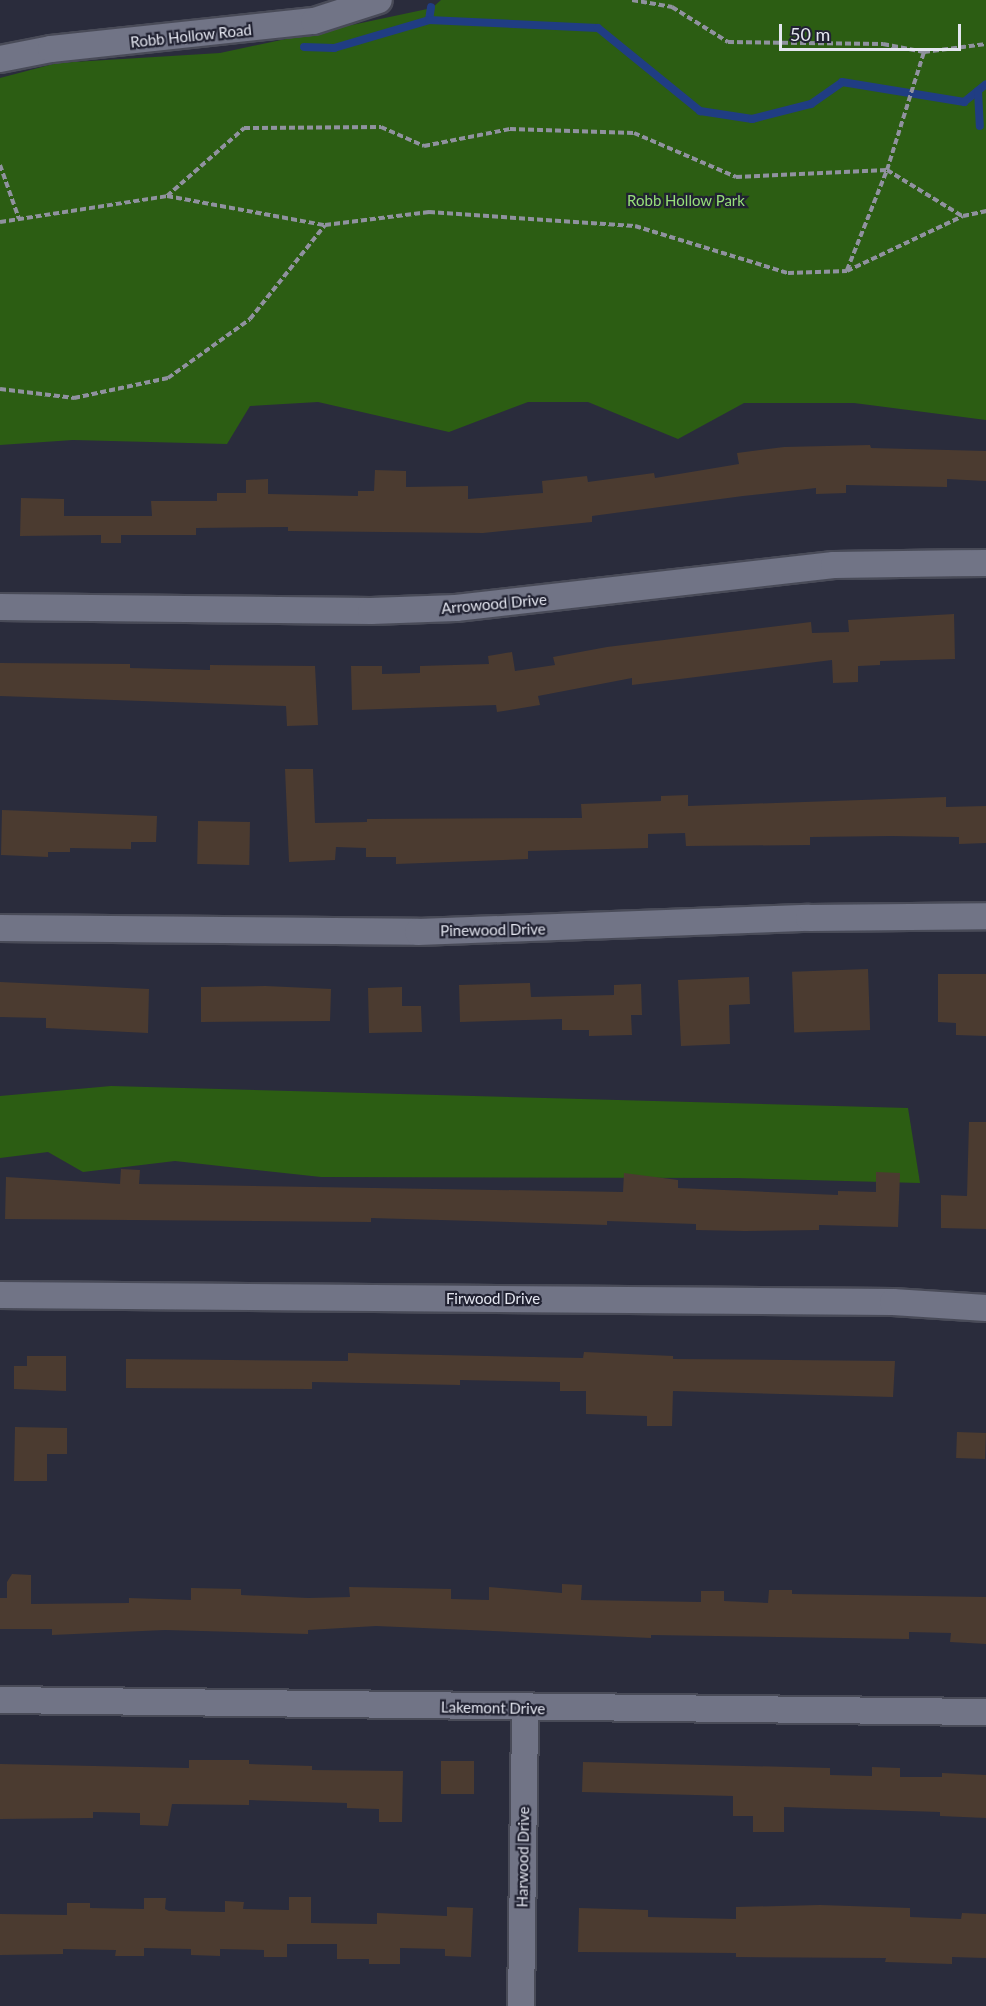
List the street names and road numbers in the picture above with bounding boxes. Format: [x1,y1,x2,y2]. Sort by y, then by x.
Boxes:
street label: Robb Hollow Road [129,21,253,51]
street label: Arrowood Drive [441,590,547,618]
street label: Pinewood Drive [440,920,546,940]
street label: Firwood Drive [446,1290,540,1308]
street label: Lakemont Drive [441,1698,545,1718]
street label: Harwood Drive [513,1806,533,1908]

